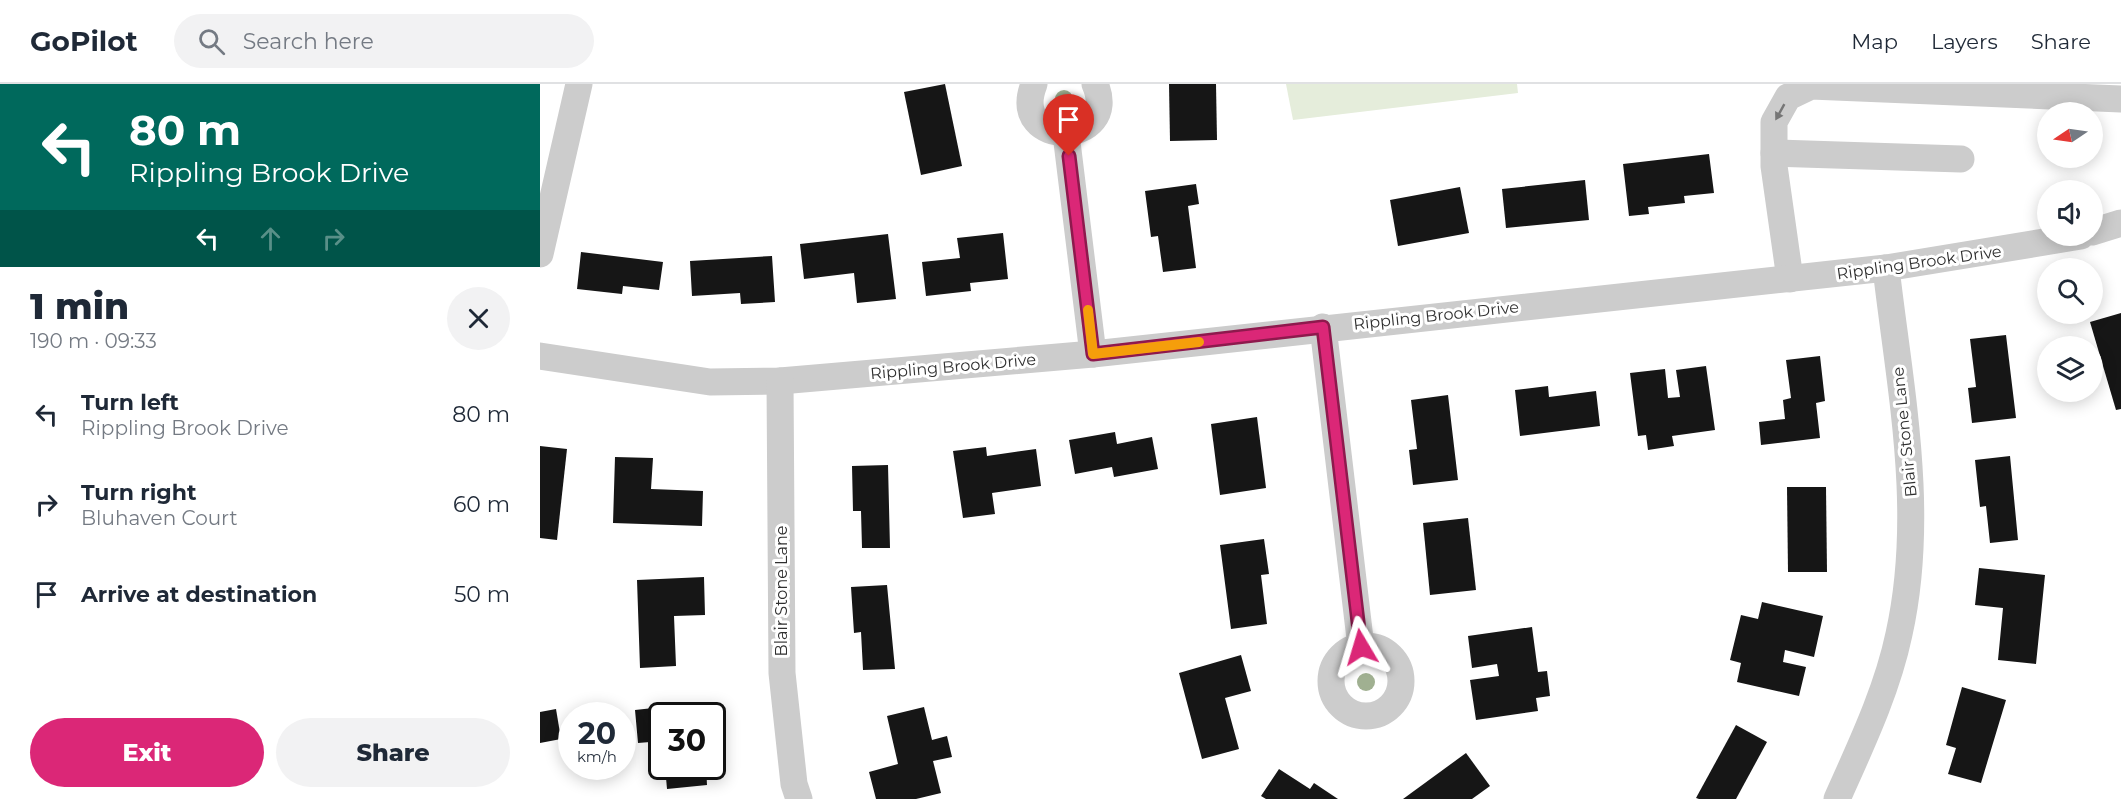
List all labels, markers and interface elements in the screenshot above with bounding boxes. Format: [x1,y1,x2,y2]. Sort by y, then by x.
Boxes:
search box [174,14,594,68]
text: GoPilot [30,24,138,58]
icon: search [195,25,228,58]
text: Search here [243,28,374,55]
text: Map [1851,29,1898,54]
text: Layers [1931,29,1998,54]
text: Share [2031,29,2091,54]
pin [1043,94,1094,156]
north arrow [2037,102,2103,168]
map controls [2037,102,2103,402]
icon: arrive [1052,103,1085,136]
one-way arrow [1775,103,1785,120]
text: 80 m [129,104,241,156]
icon: left [30,108,108,186]
text: Rippling Brook Drive [129,156,409,189]
button: sound [2037,180,2103,246]
icon: left [191,222,224,255]
icon: ahead [254,222,287,255]
icon: right [317,222,350,255]
street label: Rippling Brook Drive [1835,242,2003,283]
button: search [2037,258,2103,324]
text: 1 min [30,284,129,328]
button: close [447,287,510,350]
street label: Rippling Brook Drive [1352,297,1520,334]
text: 190 m · 09:33 [30,329,157,353]
button: layers [2037,336,2103,402]
street label: Rippling Brook Drive [869,350,1037,383]
street label: Blair Stone Lane [1888,366,1921,498]
text: Turn left [81,389,179,416]
icon: left [30,398,63,431]
text: 80 m [452,401,510,428]
text: Rippling Brook Drive [81,416,289,440]
text: Turn right [81,479,196,506]
icon: right [30,488,63,521]
text: 60 m [453,491,510,518]
text: Bluhaven Court [81,506,238,530]
street label: Blair Stone Lane [772,526,791,656]
icon: arrive [30,578,63,611]
text: Arrive at destination [81,581,317,608]
text: 50 m [454,581,510,608]
position arrow [1329,615,1393,679]
speed limit sign: 30 [648,702,726,780]
text: 20 [578,715,616,752]
button: Exit [30,718,264,787]
button: Share [276,718,510,787]
text: km/h [577,747,617,766]

